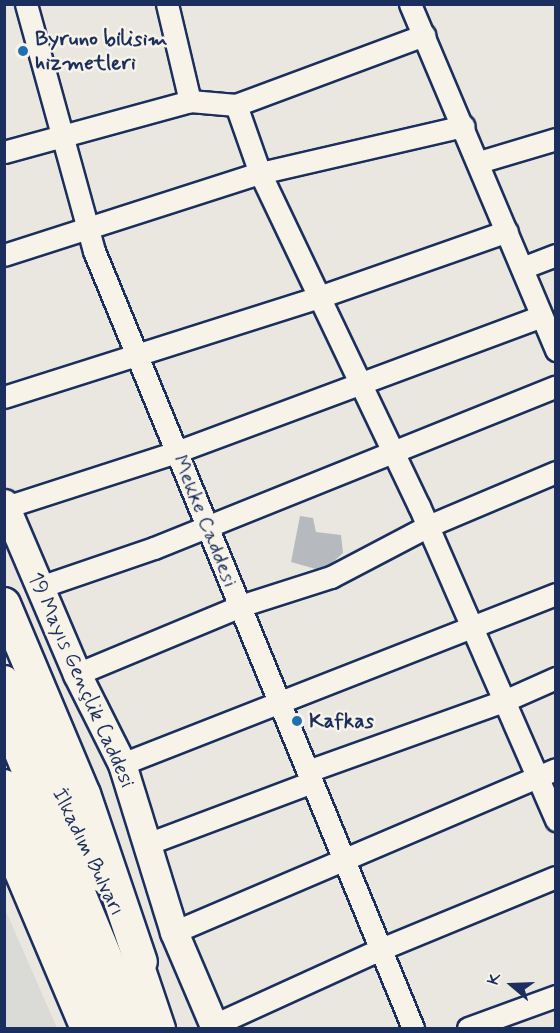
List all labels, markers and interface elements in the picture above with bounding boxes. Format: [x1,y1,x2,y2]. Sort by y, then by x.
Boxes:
place label: Byruno bilisim hizmetleri [35,26,165,76]
marker: Byruno bilisim hizmetleri [16,44,30,58]
street label: Mekke Caddesi [168,453,242,589]
street label: 19 Mayıs Gençlik Caddesi [22,569,140,791]
place label: Kafkas [309,708,374,734]
marker: Kafkas [290,714,304,728]
street label: İlkadım Bulvarı [46,784,130,920]
north arrow [482,955,542,1015]
text: K [483,970,506,988]

